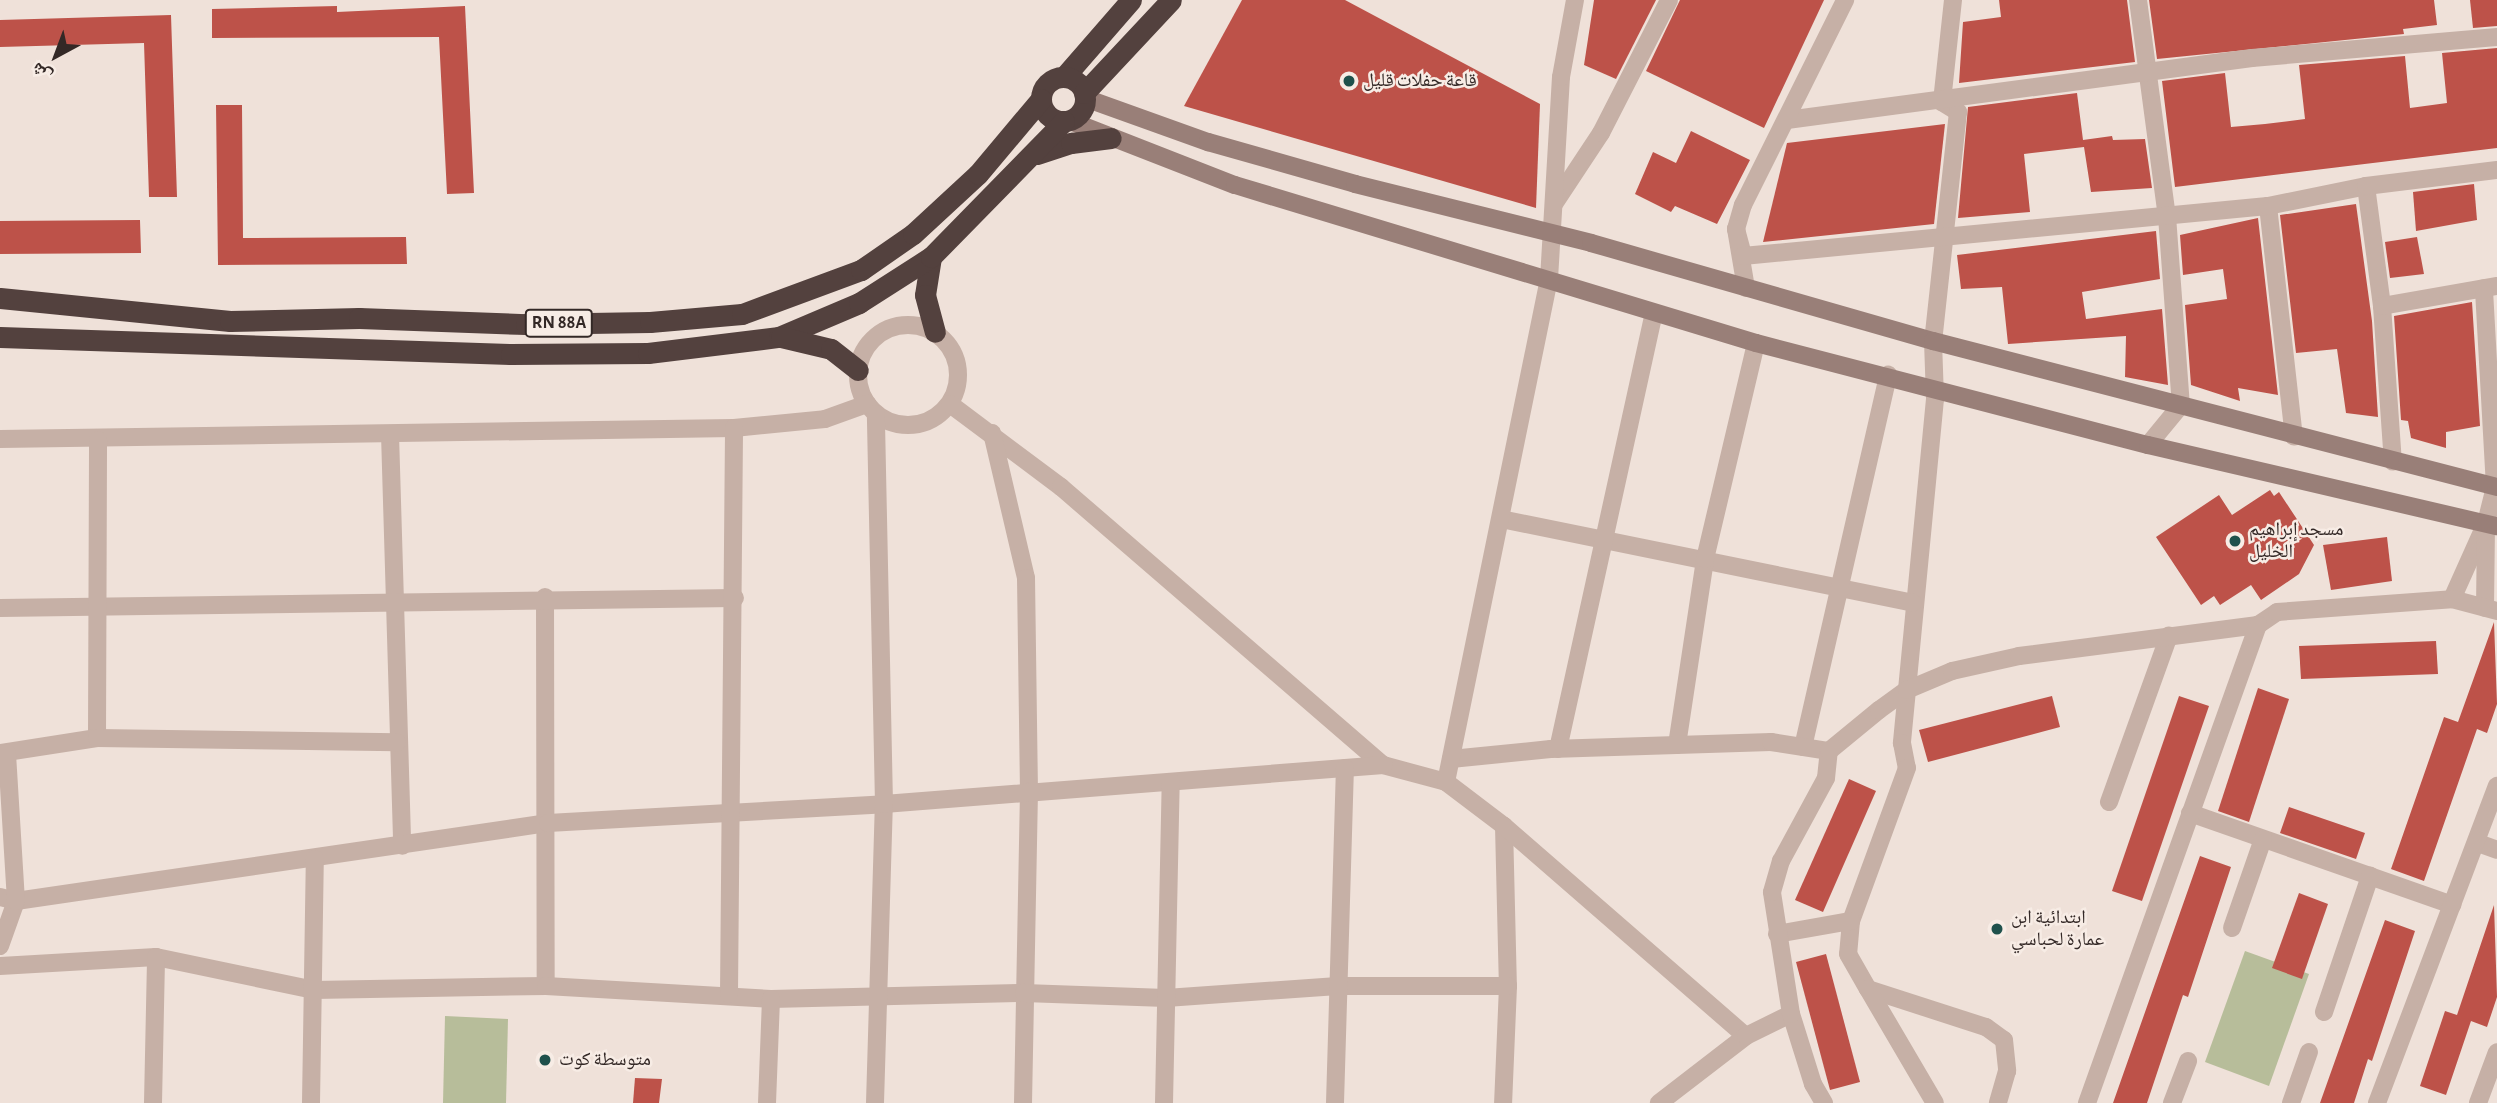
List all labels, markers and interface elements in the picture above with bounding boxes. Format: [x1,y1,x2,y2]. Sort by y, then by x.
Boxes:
north arrow [21,21,91,91]
text: ش [28,58,56,86]
place label: قاعة حفلات قليل [1363,70,1477,92]
marker: قاعة حفلات قليل [1341,73,1357,89]
road number: RN 88A [524,309,594,338]
place label: مسجد إبراهيم الخليل [2249,519,2344,563]
marker: مسجد إبراهيم الخليل [2227,533,2243,549]
place label: ابتدائية ابن عمارة لحباسي [2011,907,2104,951]
marker: ابتدائية ابن عمارة لحباسي [1989,921,2005,937]
place label: متوسطة كوت [559,1049,651,1071]
marker: متوسطة كوت [537,1052,553,1068]

